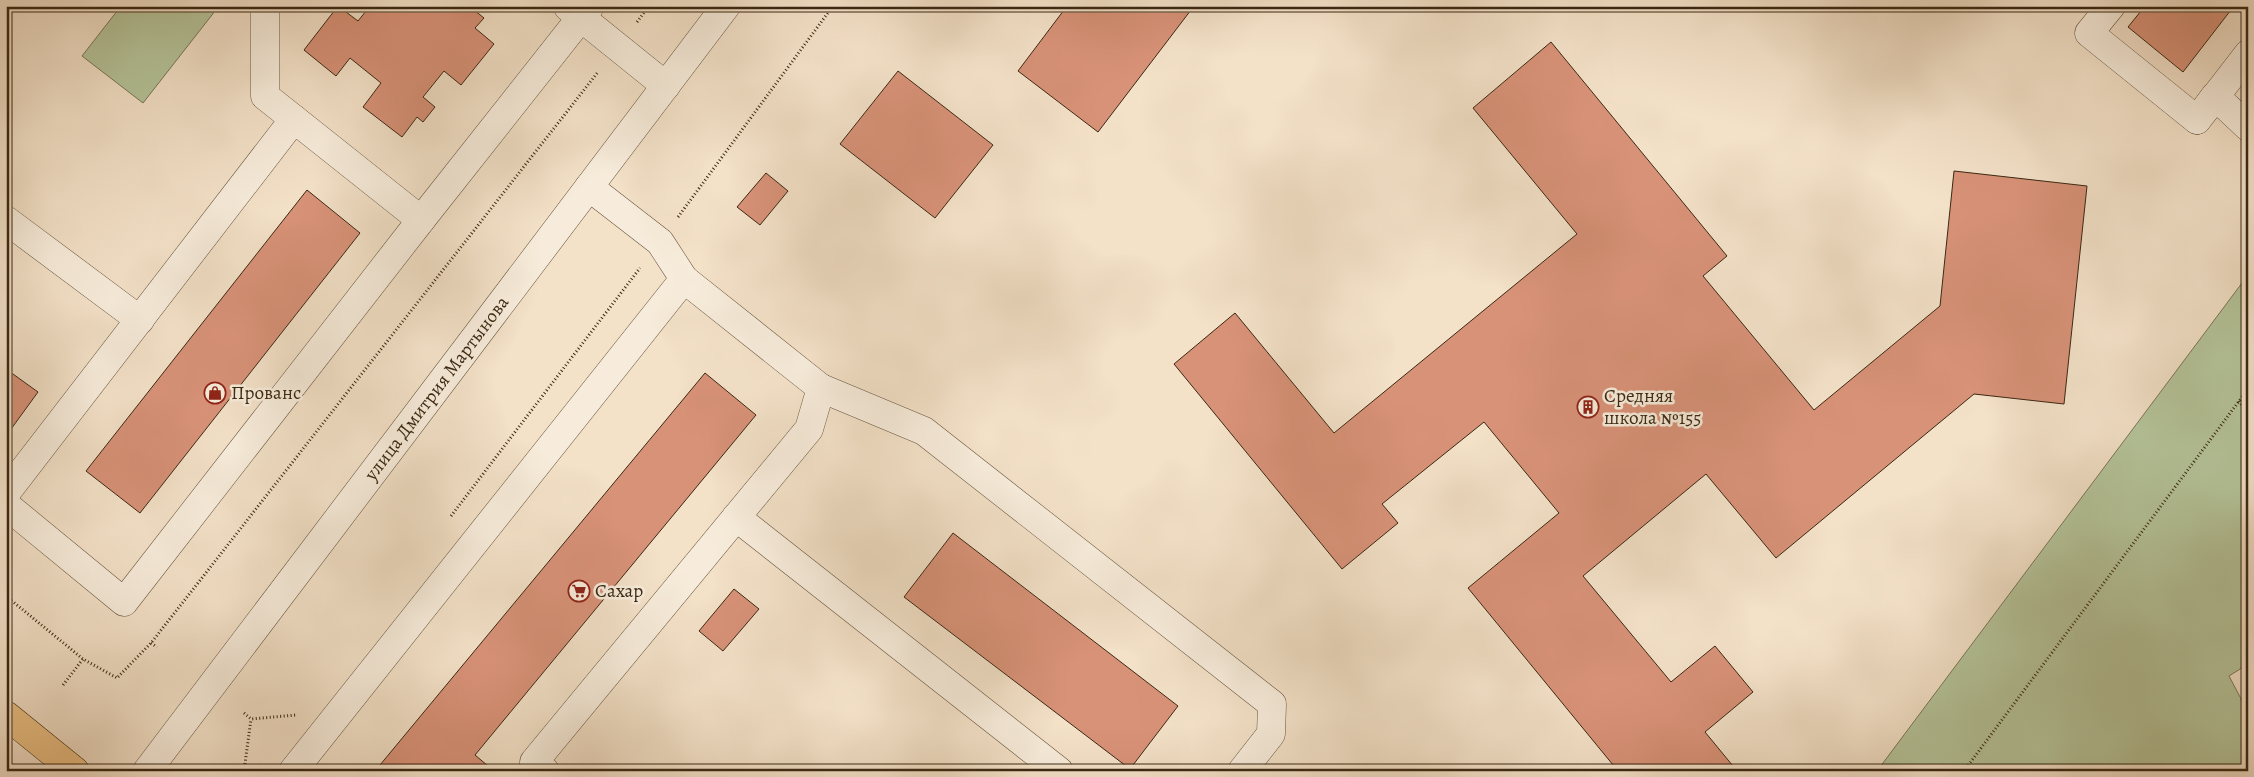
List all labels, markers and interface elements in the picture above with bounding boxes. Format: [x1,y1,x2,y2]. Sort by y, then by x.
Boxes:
street label: улица Дмитрия Мартынова [358,290,515,487]
place label: Прованс [231,380,301,406]
shop icon: Прованс [203,381,227,405]
place label: Средняя школа №155 [1604,383,1702,431]
building icon: Средняя школа №155 [1576,395,1600,419]
place label: Сахар [595,578,643,604]
supermarket icon: Сахар [567,579,591,603]

